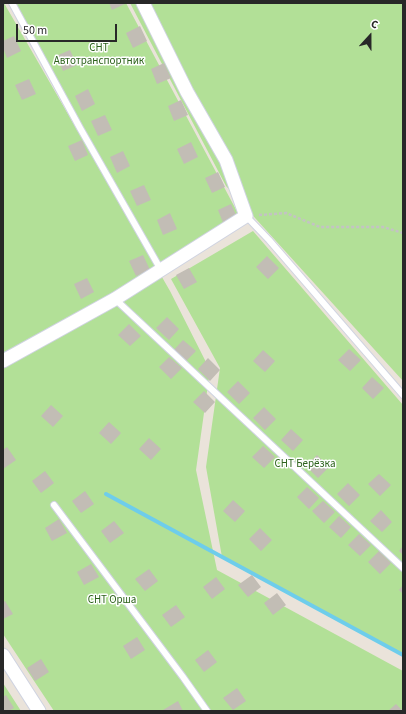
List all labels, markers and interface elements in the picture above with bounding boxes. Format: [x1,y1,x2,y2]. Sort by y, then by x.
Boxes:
scale bar [18,16,119,42]
north arrow [350,16,390,56]
text: С [369,16,380,32]
text: 50 m [23,22,47,39]
park label: СНТ Автотранспортник [54,42,144,68]
park label: СНТ Берёзка [275,458,335,472]
park label: СНТ Орша [88,594,136,608]

